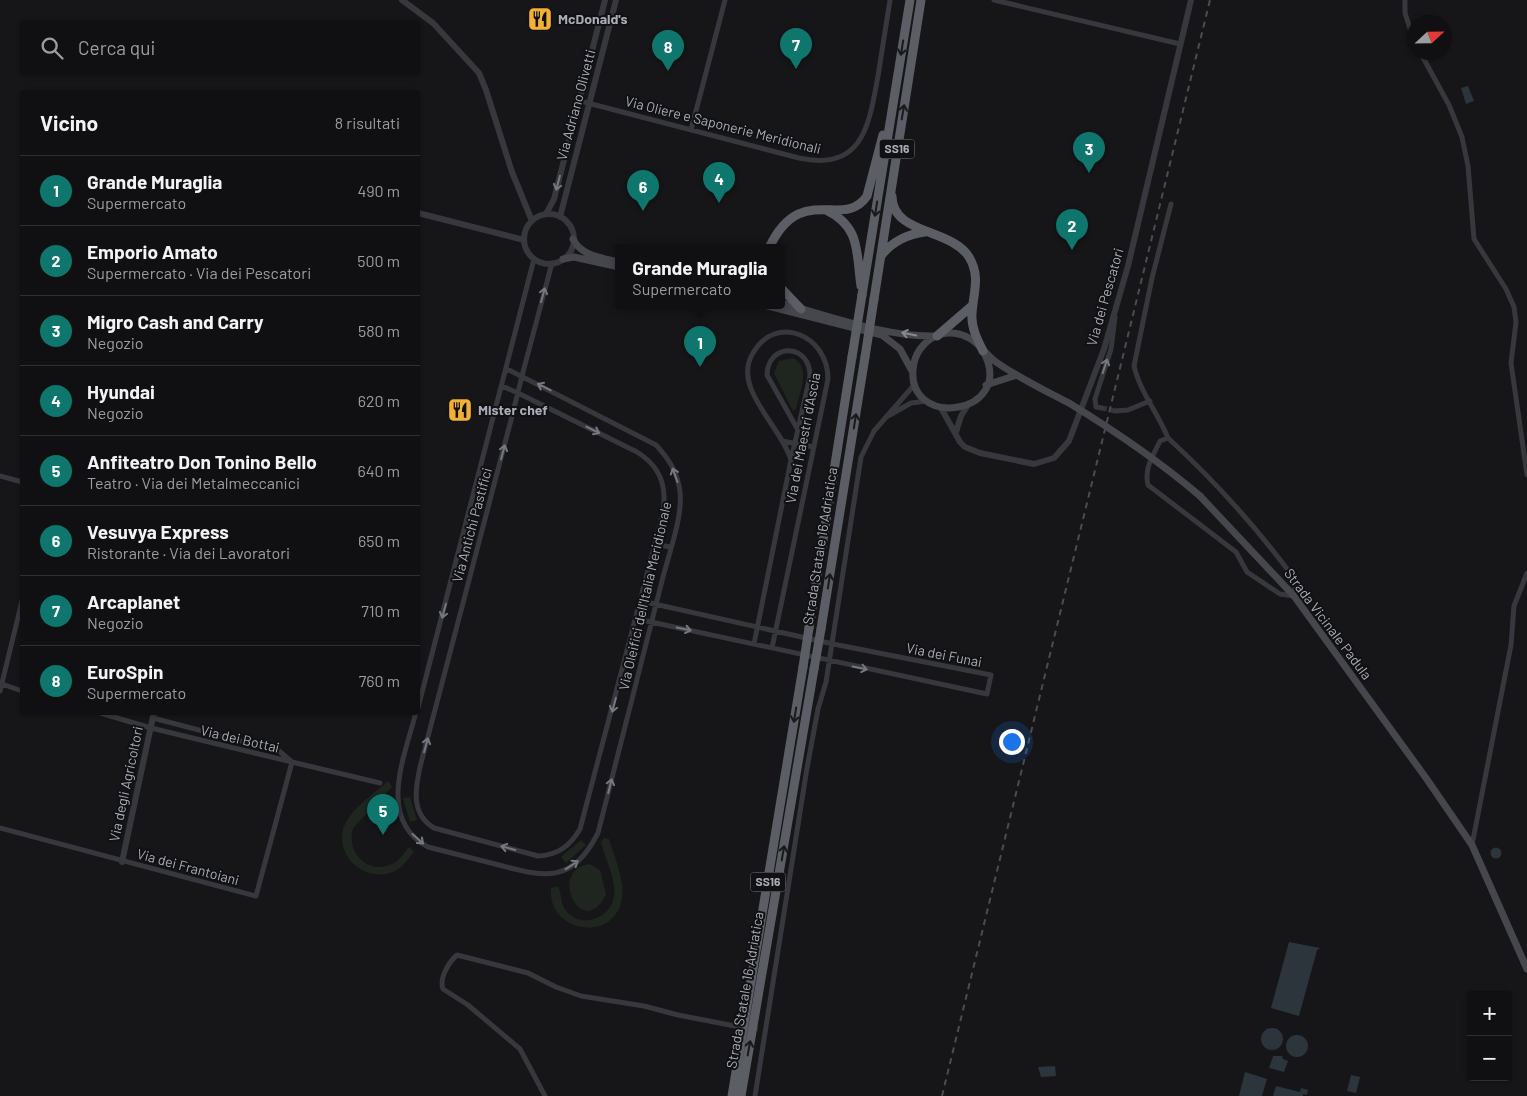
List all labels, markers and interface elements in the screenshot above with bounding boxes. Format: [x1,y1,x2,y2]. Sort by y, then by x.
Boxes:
restaurant icon: McDonald's [527,6,553,32]
place label: McDonald's [558,10,627,27]
north arrow [1407,15,1452,60]
search box [20,20,420,75]
pin: 7 [780,28,812,69]
pin: 8 [652,30,684,71]
icon: search [38,34,66,62]
text: Cerca qui [78,36,155,59]
one-way arrow [896,40,906,56]
street label: Via Adriano Olivetti [552,47,599,162]
street label: Via Oliere e Saponerie Meridionali [623,92,823,157]
one-way arrow [898,105,908,121]
text: Vicino [40,110,98,135]
text: 8 risultati [335,113,400,132]
pin: 3 [1073,132,1105,173]
road number: SS16 [880,140,914,158]
pin: 4 [703,162,735,203]
text: Grande Muraglia [87,170,222,193]
pin: 6 [627,170,659,211]
one-way arrow [553,174,563,190]
text: 1 [53,181,59,200]
text: 490 m [357,181,400,200]
text: Supermercato [87,193,186,212]
one-way arrow [871,200,881,216]
pin: 2 [1056,209,1088,250]
text: Emporio Amato [87,240,218,263]
popup [615,244,785,309]
street label: Via dei Pescatori [1082,246,1127,348]
text: 2 [52,251,60,270]
text: 500 m [357,251,400,270]
text: Grande Muraglia [632,256,768,279]
text: Supermercato · Via dei Pescatori [87,263,311,282]
text: Supermercato [632,279,731,298]
one-way arrow [539,287,549,303]
text: Migro Cash and Carry [87,310,263,333]
text: 3 [52,321,60,340]
text: 580 m [358,321,400,340]
pin: 1 [684,326,716,367]
one-way arrow [901,329,917,339]
text: Negozio [87,333,144,352]
one-way arrow [1101,359,1111,375]
street label: Via dei Maestri d’Ascia [781,371,824,505]
text: Hyundai [87,380,155,403]
one-way arrow [536,382,551,392]
text: 4 [51,391,61,410]
text: 620 m [358,391,400,410]
restaurant icon: Mister chef [447,397,473,423]
place label: Mister chef [478,401,548,418]
text: Negozio [87,403,144,422]
one-way arrow [850,413,860,429]
one-way arrow [585,426,600,435]
one-way arrow [499,445,508,461]
text: Anfiteatro Don Tonino Bello [87,450,317,473]
text: 5 [52,461,60,480]
text: 640 m [357,461,400,480]
street label: Via Antichi Pastifici [448,466,495,584]
street label: Strada Statale 16 Adriatica [799,466,840,626]
one-way arrow [670,468,679,483]
text: Teatro · Via dei Metalmeccanici [87,473,300,492]
street label: Via Oleifici dell'Italia Meridionale [614,500,675,692]
text: Vesuvya Express [87,520,229,543]
text: 6 [52,531,60,550]
text: 650 m [358,531,400,550]
text: Ristorante · Via dei Lavoratori [87,543,290,562]
street label: Strada Vicinale Padula [1281,565,1376,683]
one-way arrow [824,573,834,589]
text: Arcaplanet [87,590,180,613]
text: 7 [52,601,60,620]
text: 710 m [361,601,400,620]
one-way arrow [438,603,448,619]
text: Negozio [87,613,144,632]
one-way arrow [676,625,692,634]
street label: Via dei Funai [905,639,983,670]
text: EuroSpin [87,660,163,683]
one-way arrow [852,664,868,673]
text: 8 [52,671,60,690]
text: 760 m [359,671,400,690]
text: Supermercato [87,683,186,702]
one-way arrow [608,697,618,713]
one-way arrow [790,707,800,723]
street label: Via dei Bottai [199,721,281,756]
street label: Via degli Agricoltori [105,725,146,843]
your location [999,729,1025,755]
one-way arrow [422,737,432,753]
one-way arrow [606,778,615,794]
pin: 5 [367,794,399,835]
one-way arrow [411,833,424,845]
one-way arrow [501,843,517,852]
street label: Via dei Frantoiani [135,845,241,888]
one-way arrow [778,846,788,862]
one-way arrow [564,860,578,870]
road number: SS16 [750,872,786,892]
street label: Strada Statale 16 Adriatica [722,910,767,1070]
map controls [1467,991,1512,1081]
button: + [1467,991,1512,1036]
button: − [1467,1036,1512,1081]
one-way arrow [745,1040,755,1056]

